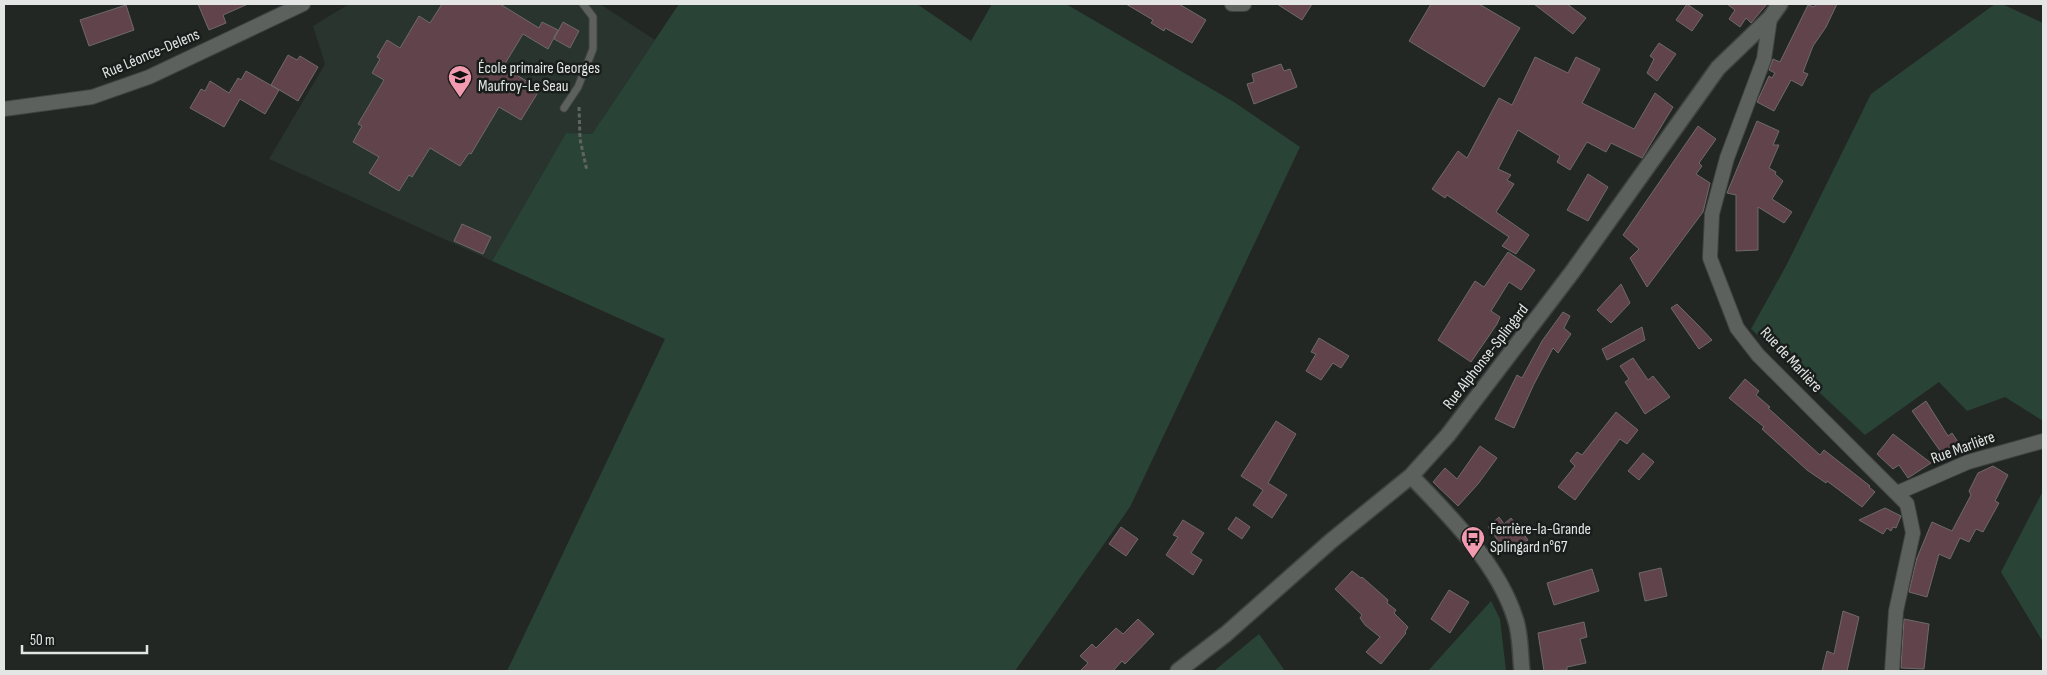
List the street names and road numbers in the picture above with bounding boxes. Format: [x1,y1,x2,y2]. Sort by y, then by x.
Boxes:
street label: Rue Léonce-Delens [100,25,203,83]
street label: Rue Alphonse-Splingard [1439,301,1533,413]
street label: Rue de Marlière [1756,323,1826,397]
street label: Rue Marlière [1928,428,1998,468]

